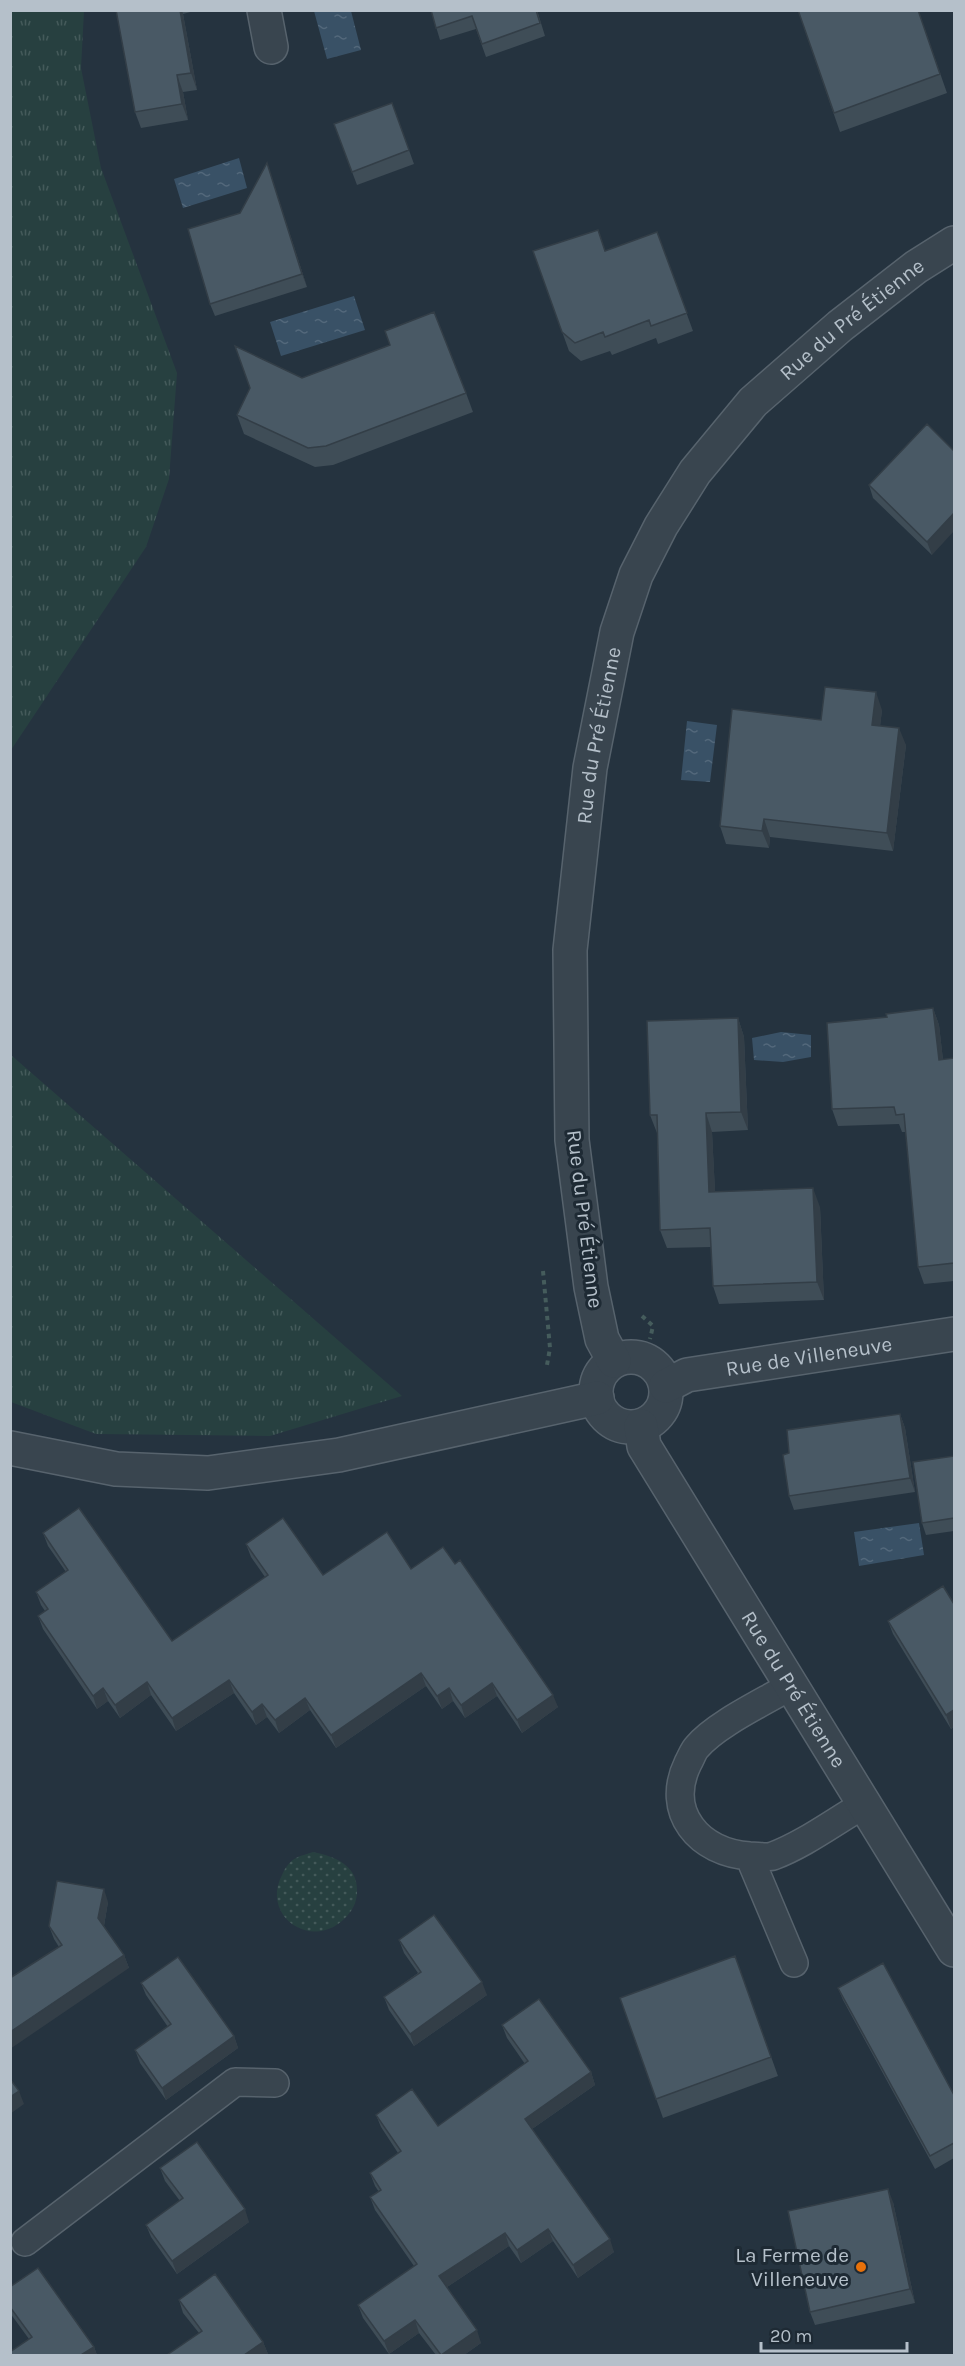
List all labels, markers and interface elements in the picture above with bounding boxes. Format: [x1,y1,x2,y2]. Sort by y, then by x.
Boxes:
street label: Rue du Pré Étienne [775,253,928,385]
street label: Rue du Pré Étienne [572,645,626,825]
street label: Rue du Pré Étienne [562,1129,608,1309]
street label: Rue de Villeneuve [724,1332,894,1381]
street label: Rue du Pré Étienne [736,1607,851,1772]
place label: La Ferme de Villeneuve [735,2243,849,2291]
marker: La Ferme de Villeneuve [854,2260,868,2274]
scale bar [761,2315,906,2353]
text: 20 m [770,2325,812,2347]

